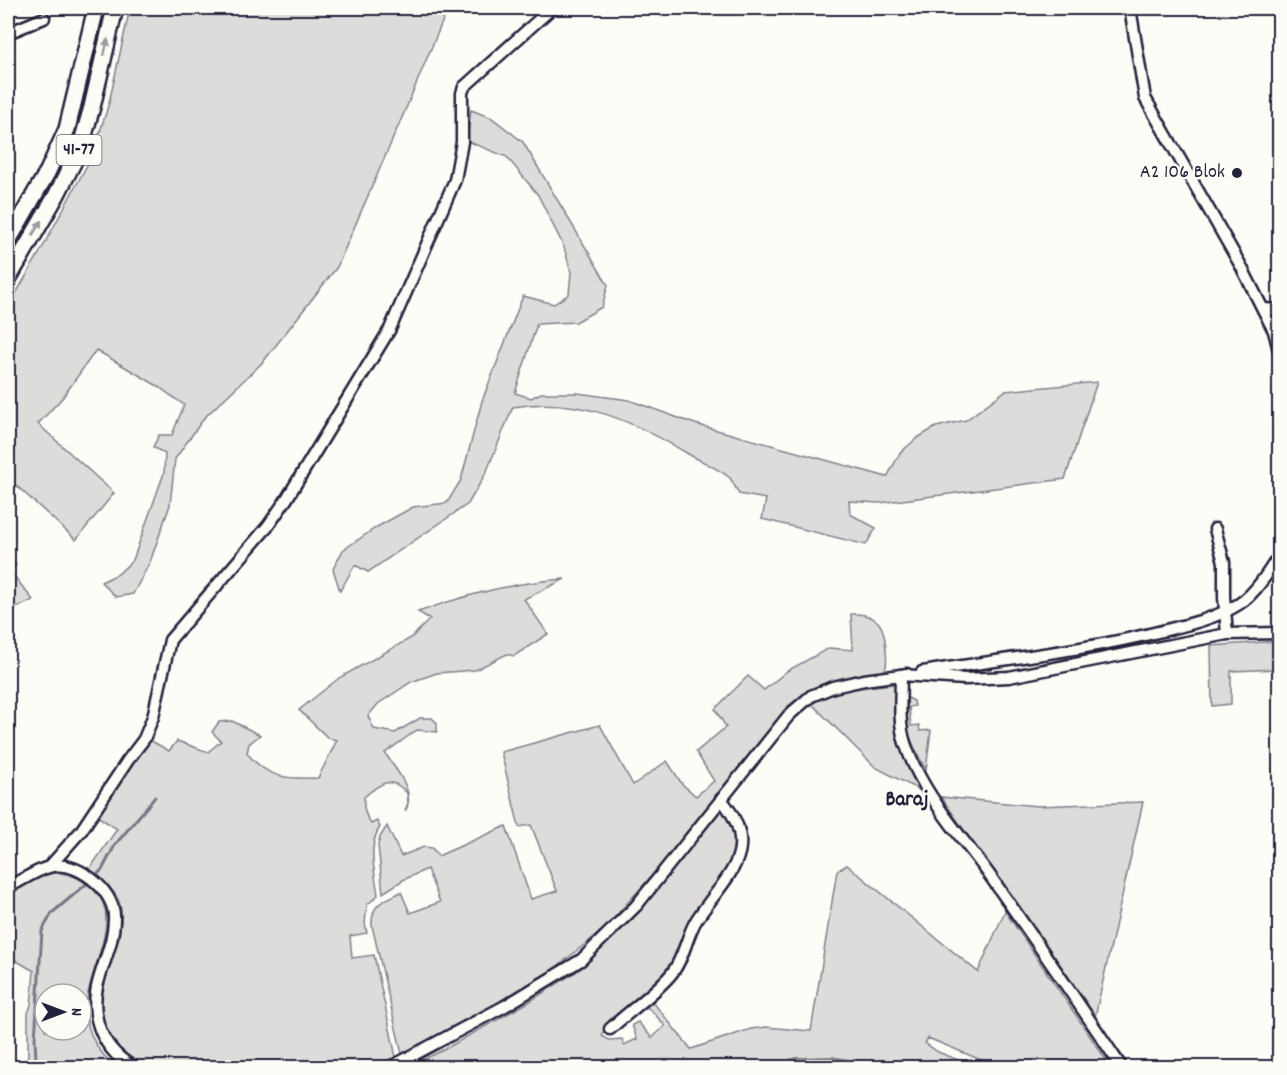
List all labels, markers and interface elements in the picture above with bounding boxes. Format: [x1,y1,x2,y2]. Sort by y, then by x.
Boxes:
one-way arrow [101,38,111,57]
road number: 41-77 [56,135,101,165]
place label: A2 106 Blok [1140,159,1225,187]
marker: A2 106 Blok [1230,166,1244,180]
one-way arrow [32,220,43,236]
district label: Baraj [886,786,928,816]
north arrow [33,982,93,1042]
text: N [64,1008,87,1016]

